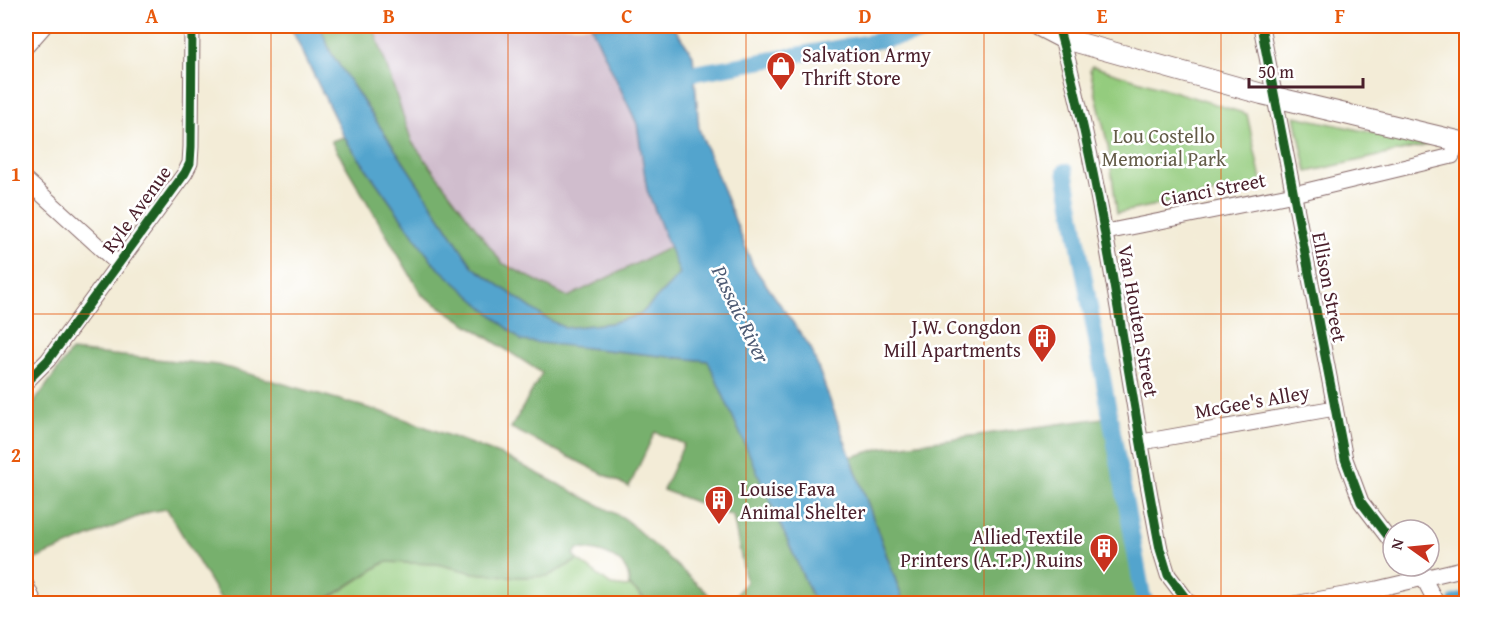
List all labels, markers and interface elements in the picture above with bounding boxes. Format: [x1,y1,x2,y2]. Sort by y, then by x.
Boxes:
text: A [146,1,159,30]
text: B [383,1,395,30]
text: C [621,1,633,30]
text: D [858,1,872,30]
text: E [1097,1,1108,30]
text: F [1335,1,1345,30]
place label: Salvation Army Thrift Store [802,40,931,92]
shop icon: Salvation Army Thrift Store [765,50,797,92]
scale bar [1249,51,1363,89]
text: 50 m [1258,58,1294,85]
park label: Lou Costello Memorial Park [1102,121,1227,173]
text: 1 [11,159,21,188]
street label: Ryle Avenue [94,159,178,259]
street label: Cianci Street [1158,165,1268,213]
street label: Ellison Street [1305,230,1355,344]
street label: Van Houten Street [1111,243,1167,399]
water label: Passaic River [704,259,778,369]
place label: J.W. Congdon Mill Apartments [884,312,1021,364]
building icon: J.W. Congdon Mill Apartments [1026,322,1058,364]
street label: McGee's Alley [1192,377,1312,425]
text: 2 [11,440,21,469]
place label: Louise Fava Animal Shelter [740,474,865,526]
building icon: Louise Fava Animal Shelter [703,484,735,526]
north arrow [1381,518,1441,578]
place label: Allied Textile Printers (A.T.P.) Ruins [900,522,1083,574]
building icon: Allied Textile Printers (A.T.P.) Ruins [1088,532,1120,574]
text: N [1384,536,1410,552]

